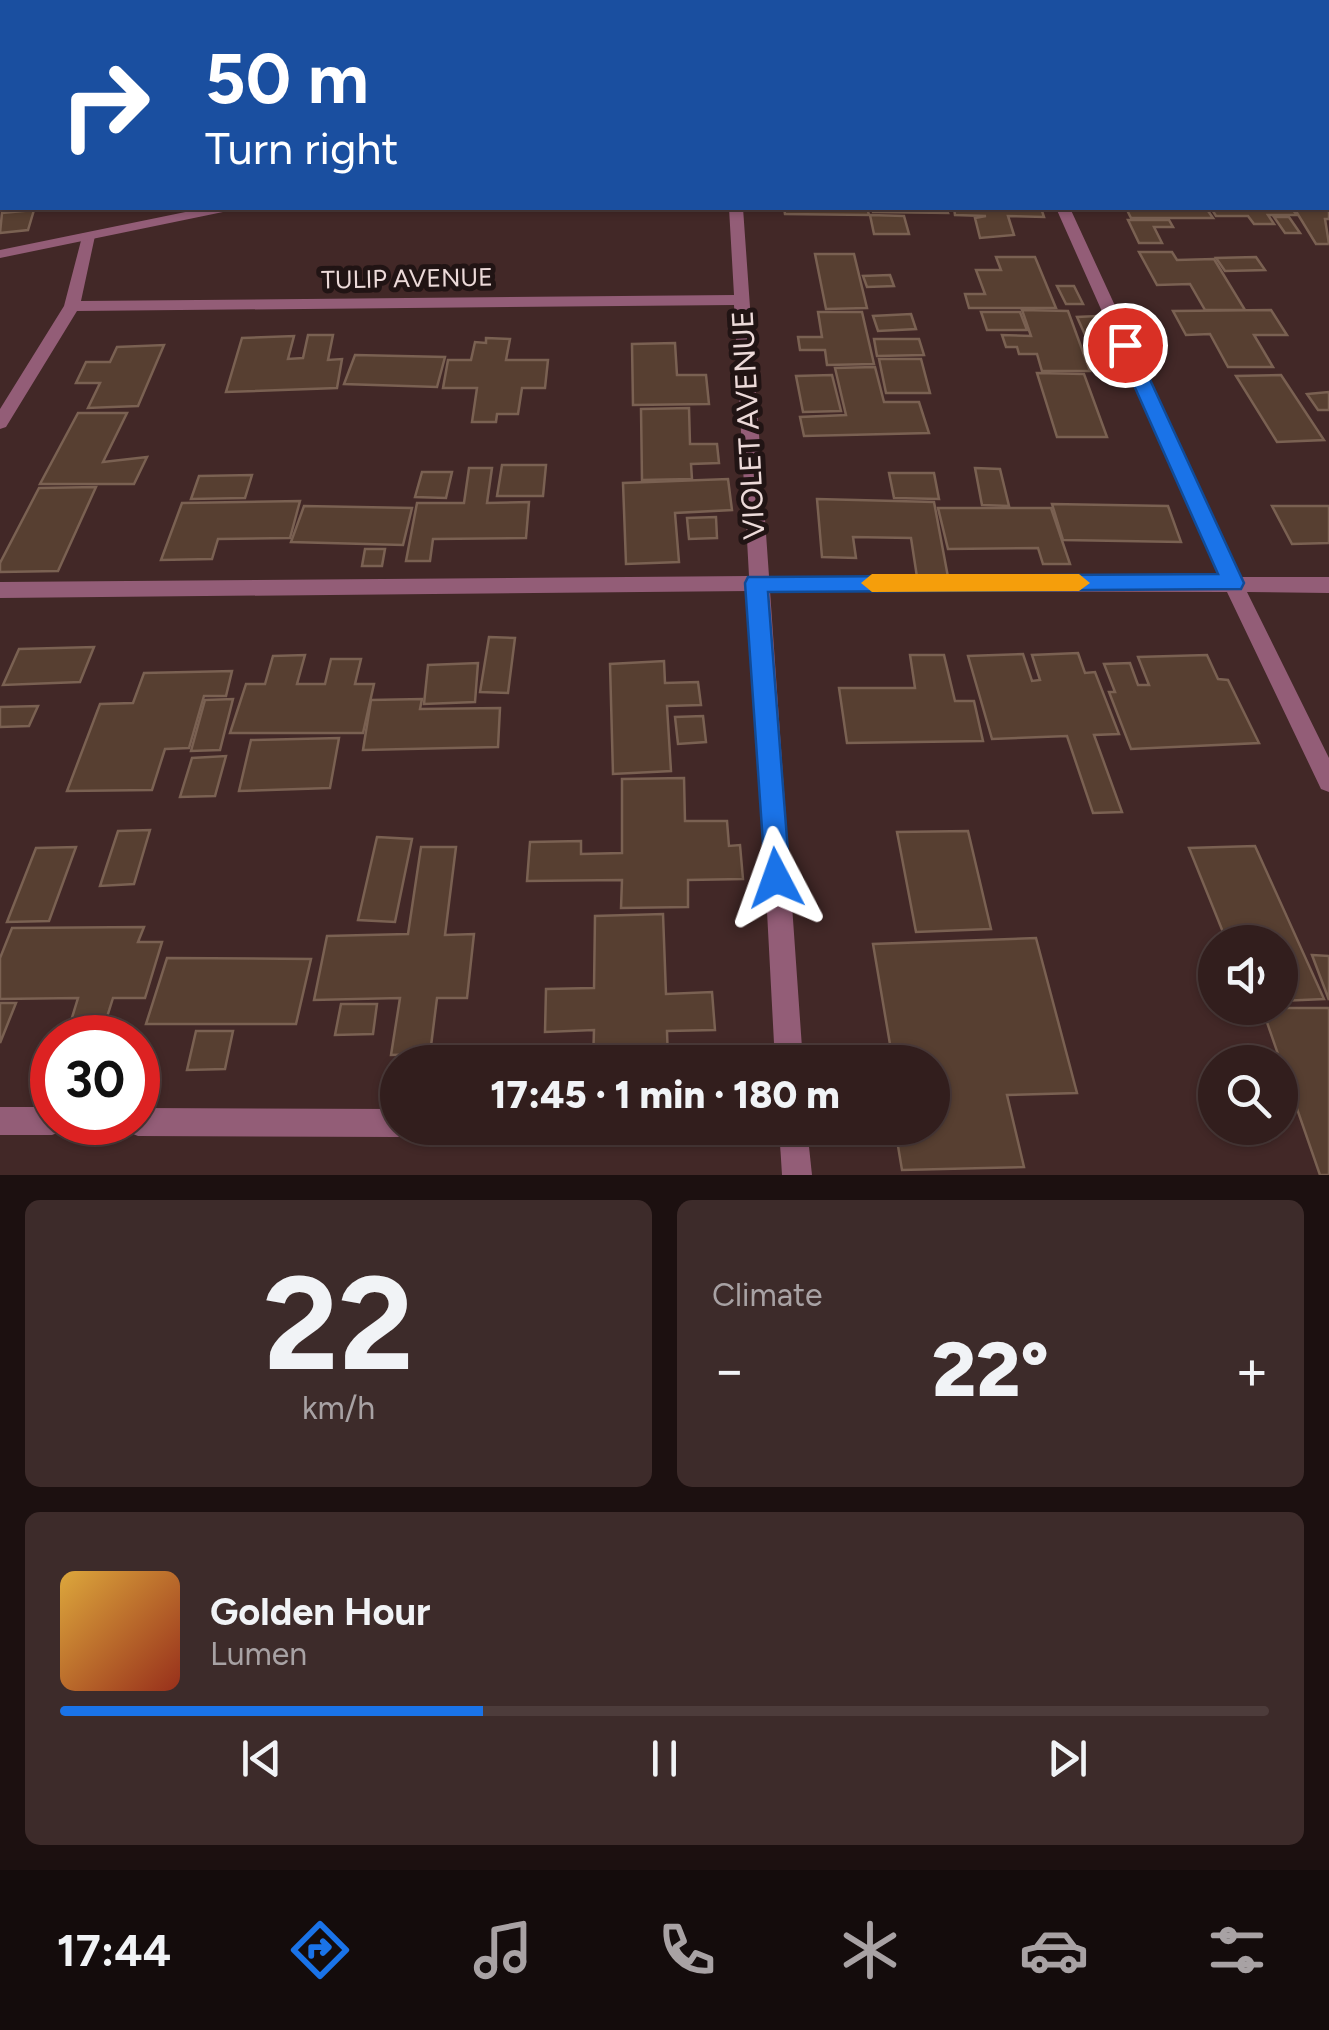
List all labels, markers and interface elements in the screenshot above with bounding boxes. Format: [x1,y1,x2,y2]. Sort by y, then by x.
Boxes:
text: 50 m [205,36,369,121]
icon: right [40,40,170,170]
text: Turn right [205,121,398,175]
street label: TULIP AVENUE [321,262,493,294]
pin [1083,303,1168,388]
street label: VIOLET AVENUE [724,310,772,540]
icon: arrive [1098,318,1153,373]
position arrow [724,826,828,930]
map controls [1198,925,1298,1145]
button: sound [1198,925,1298,1025]
speed limit sign: 30 [30,1015,160,1145]
button: search [1198,1045,1298,1145]
text: 17:45 · 1 min · 180 m [490,1072,840,1118]
text: 22 [263,1246,414,1402]
text: Climate [712,1276,823,1314]
text: 22° [932,1325,1049,1415]
text: − [712,1337,746,1403]
text: + [1235,1337,1269,1403]
text: km/h [302,1389,375,1427]
text: Golden Hour [210,1589,431,1635]
text: Lumen [210,1635,307,1673]
icon: previous [234,1731,289,1786]
icon: pause [637,1731,692,1786]
icon: next [1040,1731,1095,1786]
icon: directions [285,1915,355,1985]
icon: music [468,1915,538,1985]
icon: phone [652,1915,722,1985]
icon: climate [835,1915,905,1985]
icon: car [1019,1915,1089,1985]
icon: filters [1202,1915,1272,1985]
text: 17:44 [57,1923,171,1977]

